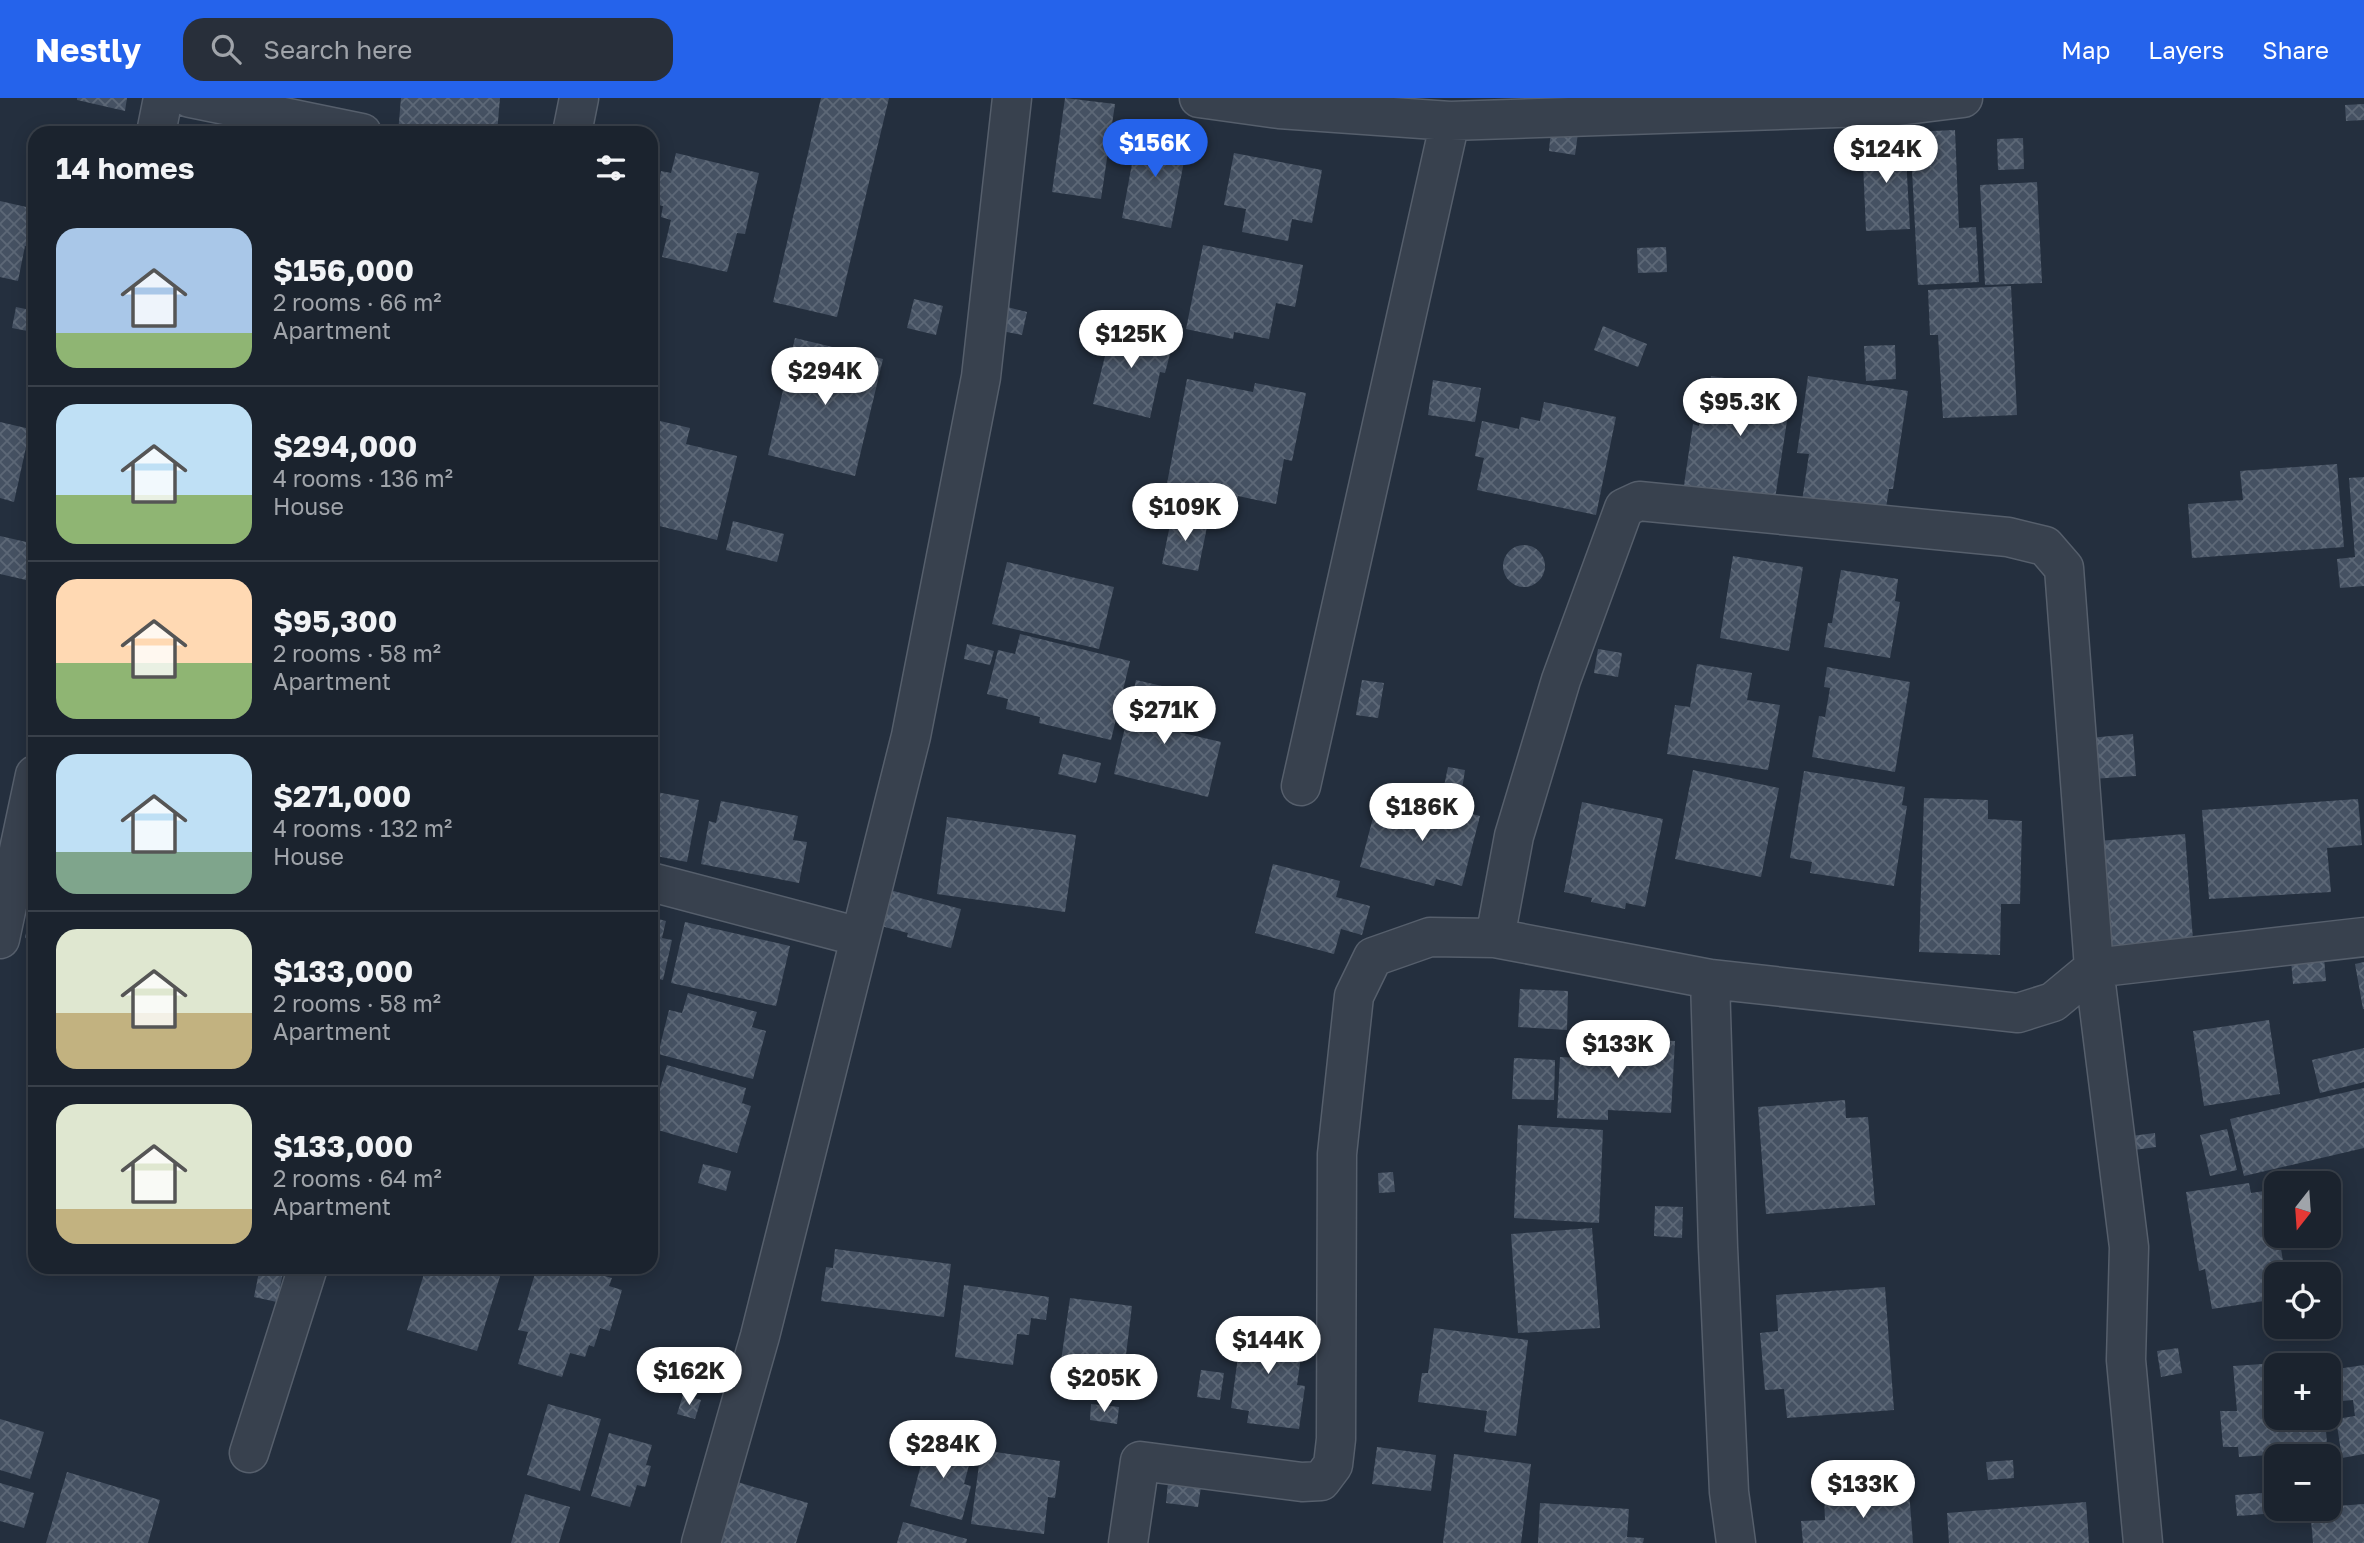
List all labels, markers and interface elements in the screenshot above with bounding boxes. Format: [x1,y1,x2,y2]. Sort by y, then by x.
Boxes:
search box [183,18,673,81]
text: Nestly [35,30,141,69]
icon: search [207,30,245,68]
text: Search here [263,34,412,65]
text: Map [2061,35,2110,64]
text: Layers [2148,35,2224,64]
text: Share [2262,35,2329,64]
pin: $156K [1106,120,1204,179]
pin: $124K [1837,126,1935,185]
text: $156K [1119,128,1191,156]
text: $124K [1850,134,1922,162]
icon: filters [592,149,630,187]
text: 14 homes [56,150,195,186]
text: $156,000 [273,252,414,288]
icon: home [112,256,196,340]
text: 2 rooms · 66 m² [273,288,442,316]
pin: $125K [1082,310,1180,370]
text: Apartment [273,316,391,344]
text: $125K [1095,319,1167,347]
pin: $294K [776,348,874,407]
text: $294K [787,356,863,384]
pin: $95.3K [1683,378,1797,438]
text: $95.3K [1699,387,1781,415]
text: $294,000 [273,428,417,464]
icon: home [112,432,196,516]
text: 4 rooms · 136 m² [273,464,453,492]
pin: $109K [1136,484,1234,543]
text: House [273,492,344,520]
text: $109K [1148,492,1222,520]
text: $95,300 [273,603,397,639]
icon: home [112,607,196,691]
text: 2 rooms · 58 m² [273,639,441,667]
text: Apartment [273,667,391,695]
pin: $271K [1115,686,1213,746]
text: $271K [1129,695,1199,723]
text: $271,000 [273,778,411,814]
icon: home [112,782,196,866]
pin: $186K [1373,784,1471,843]
text: $186K [1385,792,1459,820]
text: 4 rooms · 132 m² [273,814,452,842]
text: House [273,842,344,870]
text: $133,000 [273,953,413,989]
icon: home [112,957,196,1041]
text: 2 rooms · 58 m² [273,989,441,1017]
text: Apartment [273,1017,391,1045]
pin: $133K [1569,1020,1667,1080]
text: $133K [1582,1029,1654,1057]
text: $133,000 [273,1128,413,1164]
icon: home [112,1132,196,1216]
text: 2 rooms · 64 m² [273,1164,442,1192]
north arrow [2264,1171,2342,1248]
map controls [2264,1171,2341,1521]
text: Apartment [273,1192,391,1220]
button: locate [2264,1262,2341,1339]
pin: $144K [1219,1316,1317,1376]
text: $144K [1232,1325,1304,1353]
pin: $162K [640,1348,738,1407]
button: + [2264,1353,2341,1430]
pin: $205K [1055,1354,1153,1414]
text: $162K [653,1356,725,1384]
text: $205K [1066,1363,1142,1391]
pin: $284K [894,1420,992,1480]
text: $284K [905,1429,981,1457]
button: − [2264,1444,2341,1521]
pin: $133K [1814,1460,1912,1520]
text: $133K [1827,1469,1899,1497]

